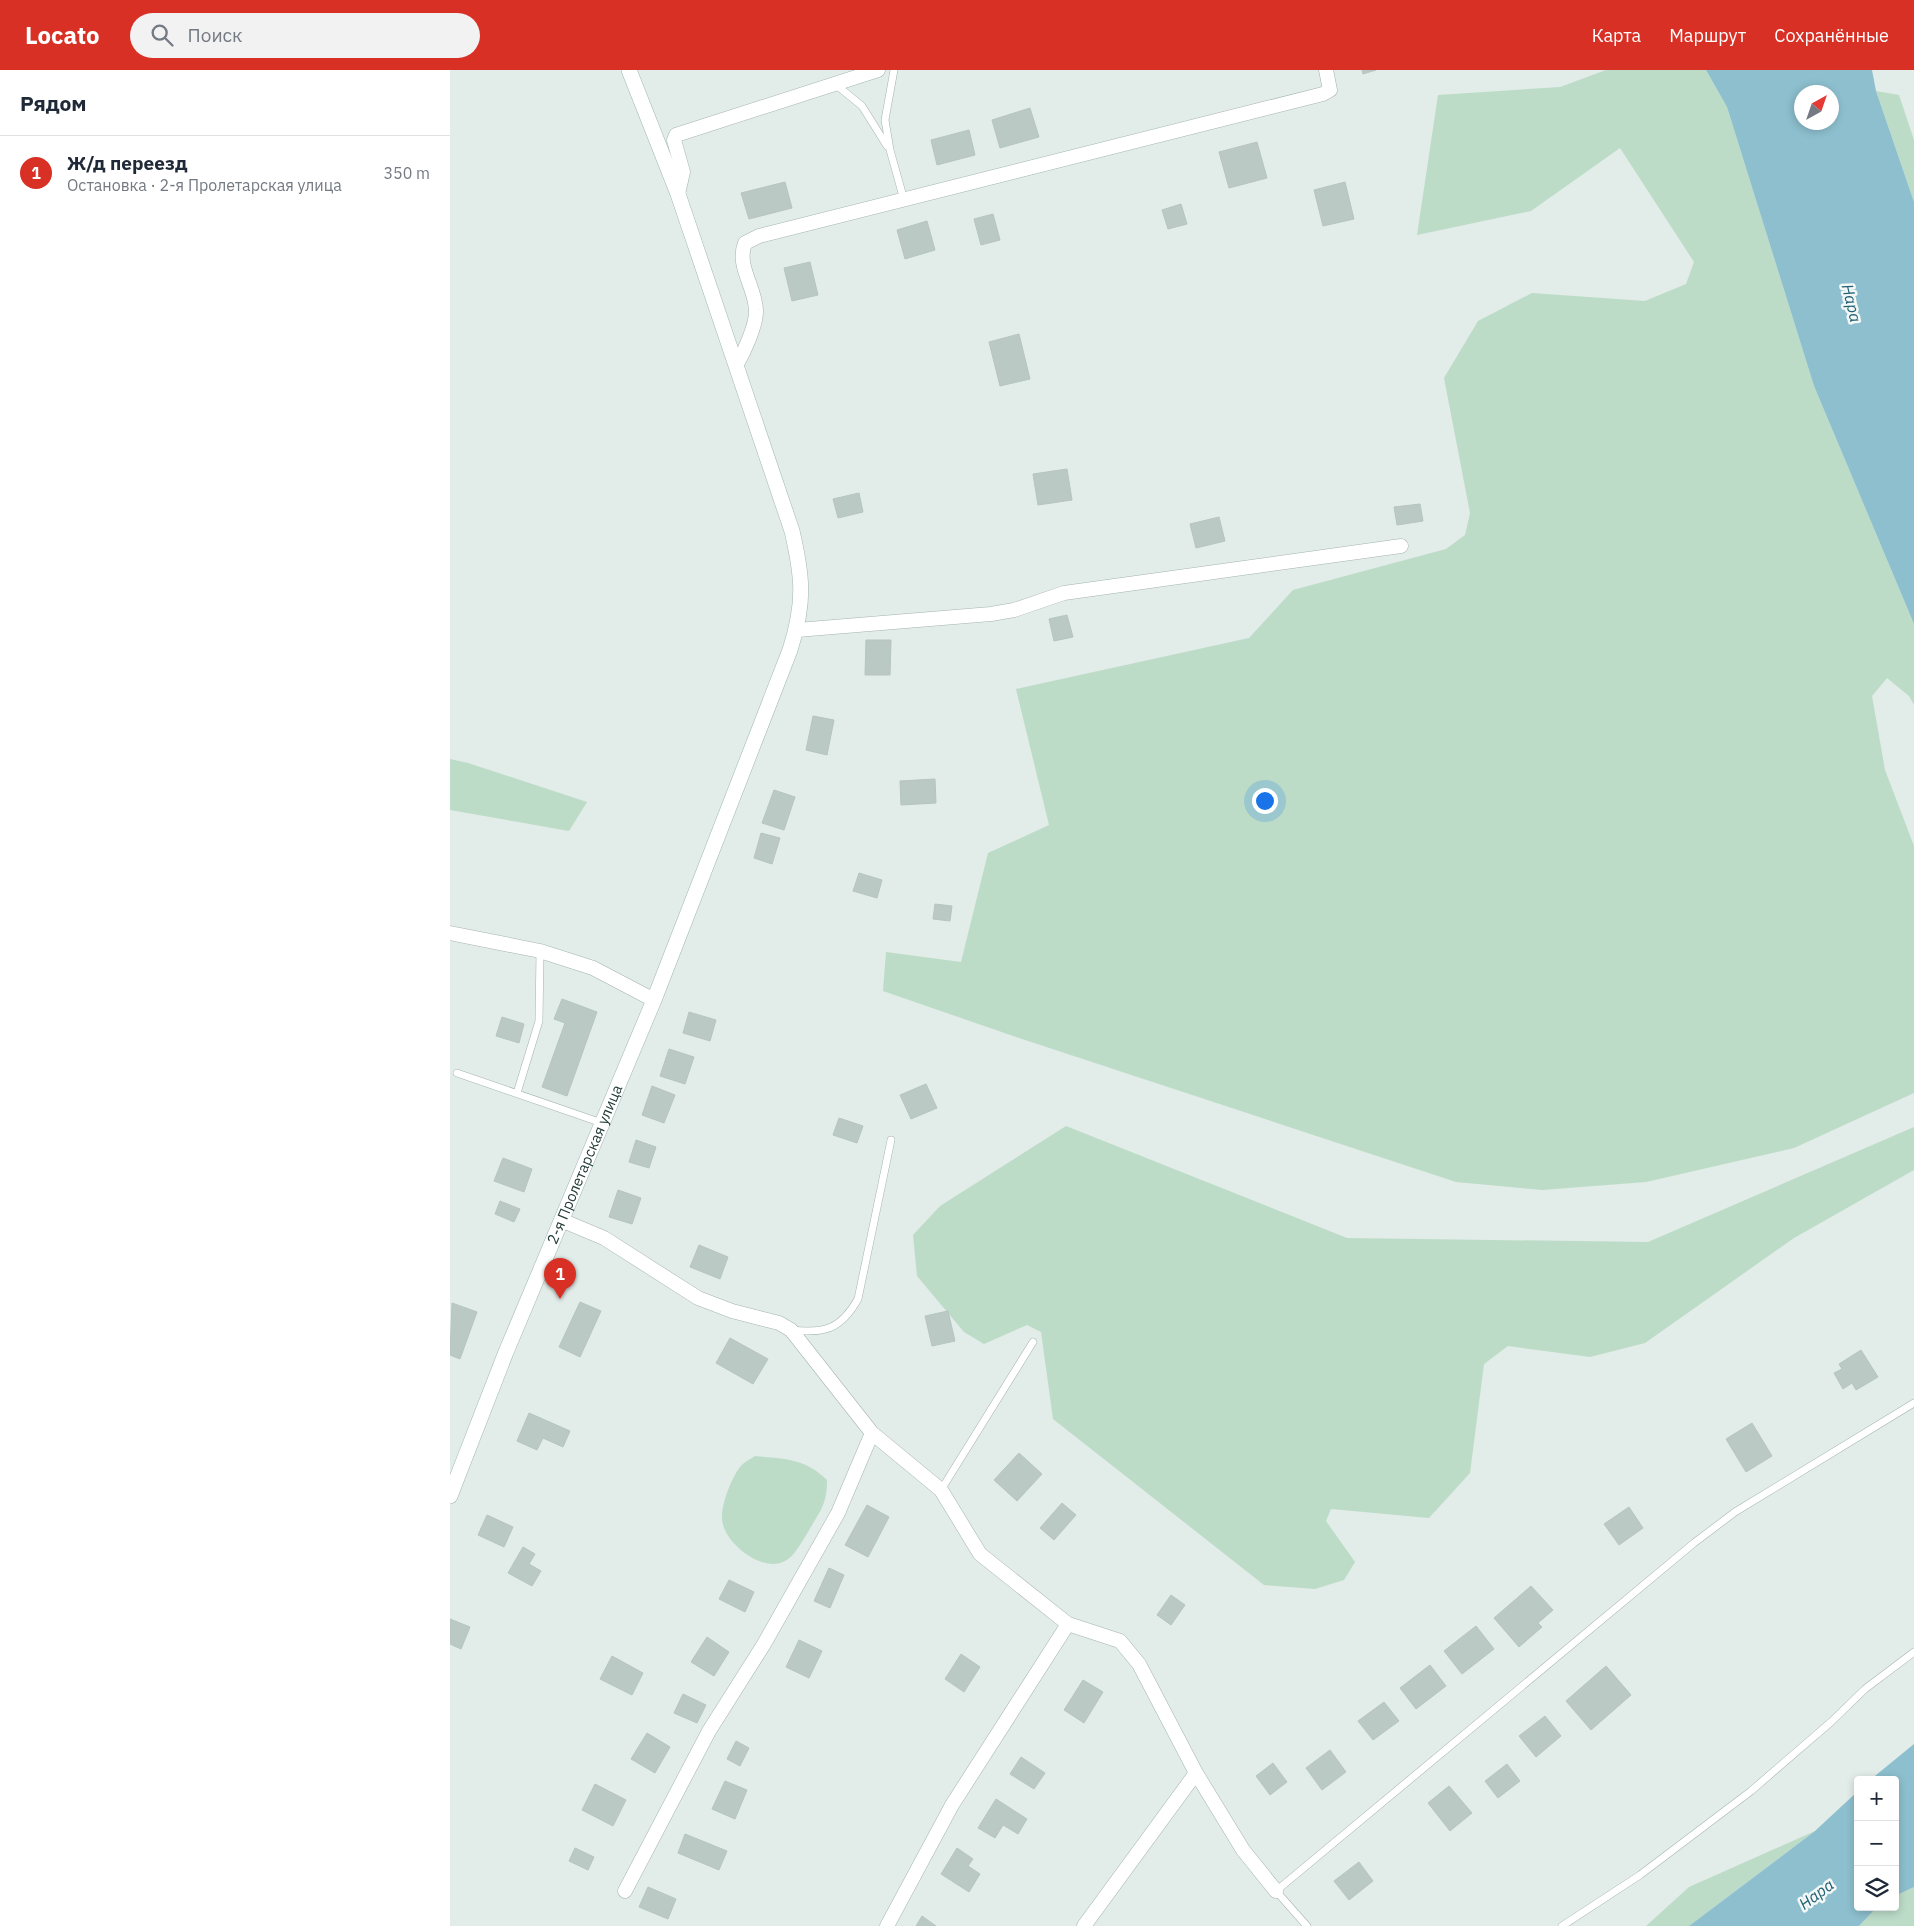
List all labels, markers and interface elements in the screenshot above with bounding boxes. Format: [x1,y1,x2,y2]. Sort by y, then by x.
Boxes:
search box [130,13,480,58]
text: Locato [25,19,100,51]
icon: search [148,21,176,49]
text: Поиск [188,23,243,47]
text: Карта [1592,24,1641,47]
text: Маршрут [1669,24,1746,47]
text: Сохранённые [1774,24,1889,47]
north arrow [1794,85,1839,130]
text: Рядом [20,89,87,117]
text: Ж/д переезд [67,151,187,175]
text: 1 [31,163,41,183]
text: 350 m [383,163,430,183]
text: Остановка · 2-я Пролетарская улица [67,175,342,195]
water label: Нара [1838,282,1866,324]
your location [1252,788,1278,814]
street label: 2-я Пролетарская улица [543,1082,626,1247]
pin: 1 [544,1258,576,1299]
map controls [1854,1776,1899,1911]
button: + [1854,1776,1899,1821]
button: − [1854,1821,1899,1866]
button: layers [1854,1866,1899,1911]
water label: Нара [1795,1874,1837,1914]

